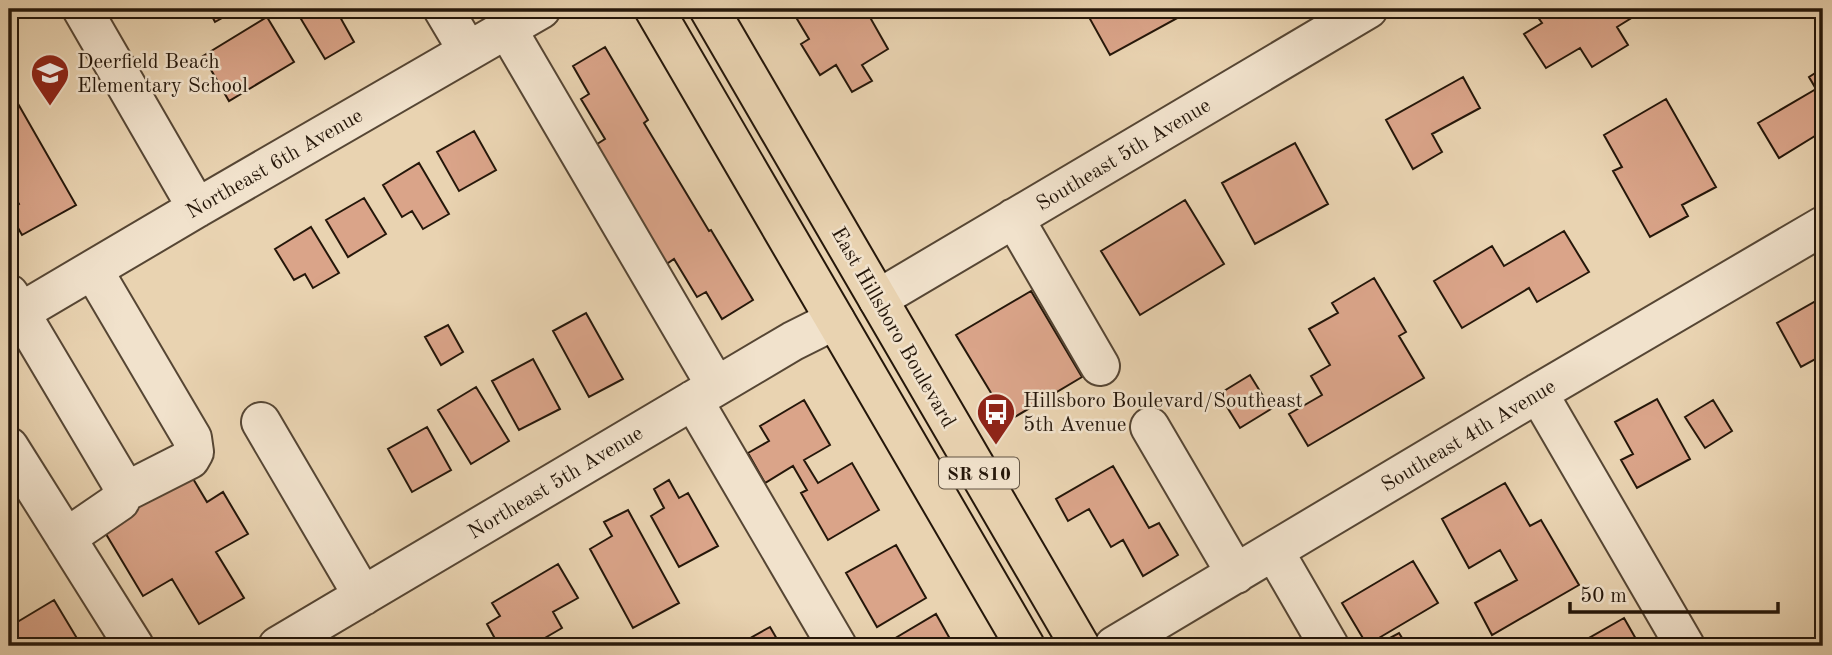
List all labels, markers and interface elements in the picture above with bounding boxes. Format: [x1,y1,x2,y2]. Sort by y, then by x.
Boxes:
school or university icon: Deerfield Beach Elementary School [29,52,71,107]
place label: Deerfield Beach Elementary School [77,52,248,97]
street label: Southeast 5th Avenue [1033,95,1215,216]
street label: Northeast 6th Avenue [183,105,367,223]
street label: East Hillsboro Boulevard [827,224,959,432]
street label: Southeast 4th Avenue [1378,376,1560,497]
bus stop icon: Hillsboro Boulevard/Southeast 5th Avenue [975,391,1017,446]
place label: Hillsboro Boulevard/Southeast 5th Avenue [1023,391,1303,436]
street label: Northeast 5th Avenue [465,423,647,544]
road number: SR 810 [939,458,1019,488]
scale bar [1570,571,1778,615]
text: 50 m [1580,586,1627,607]

